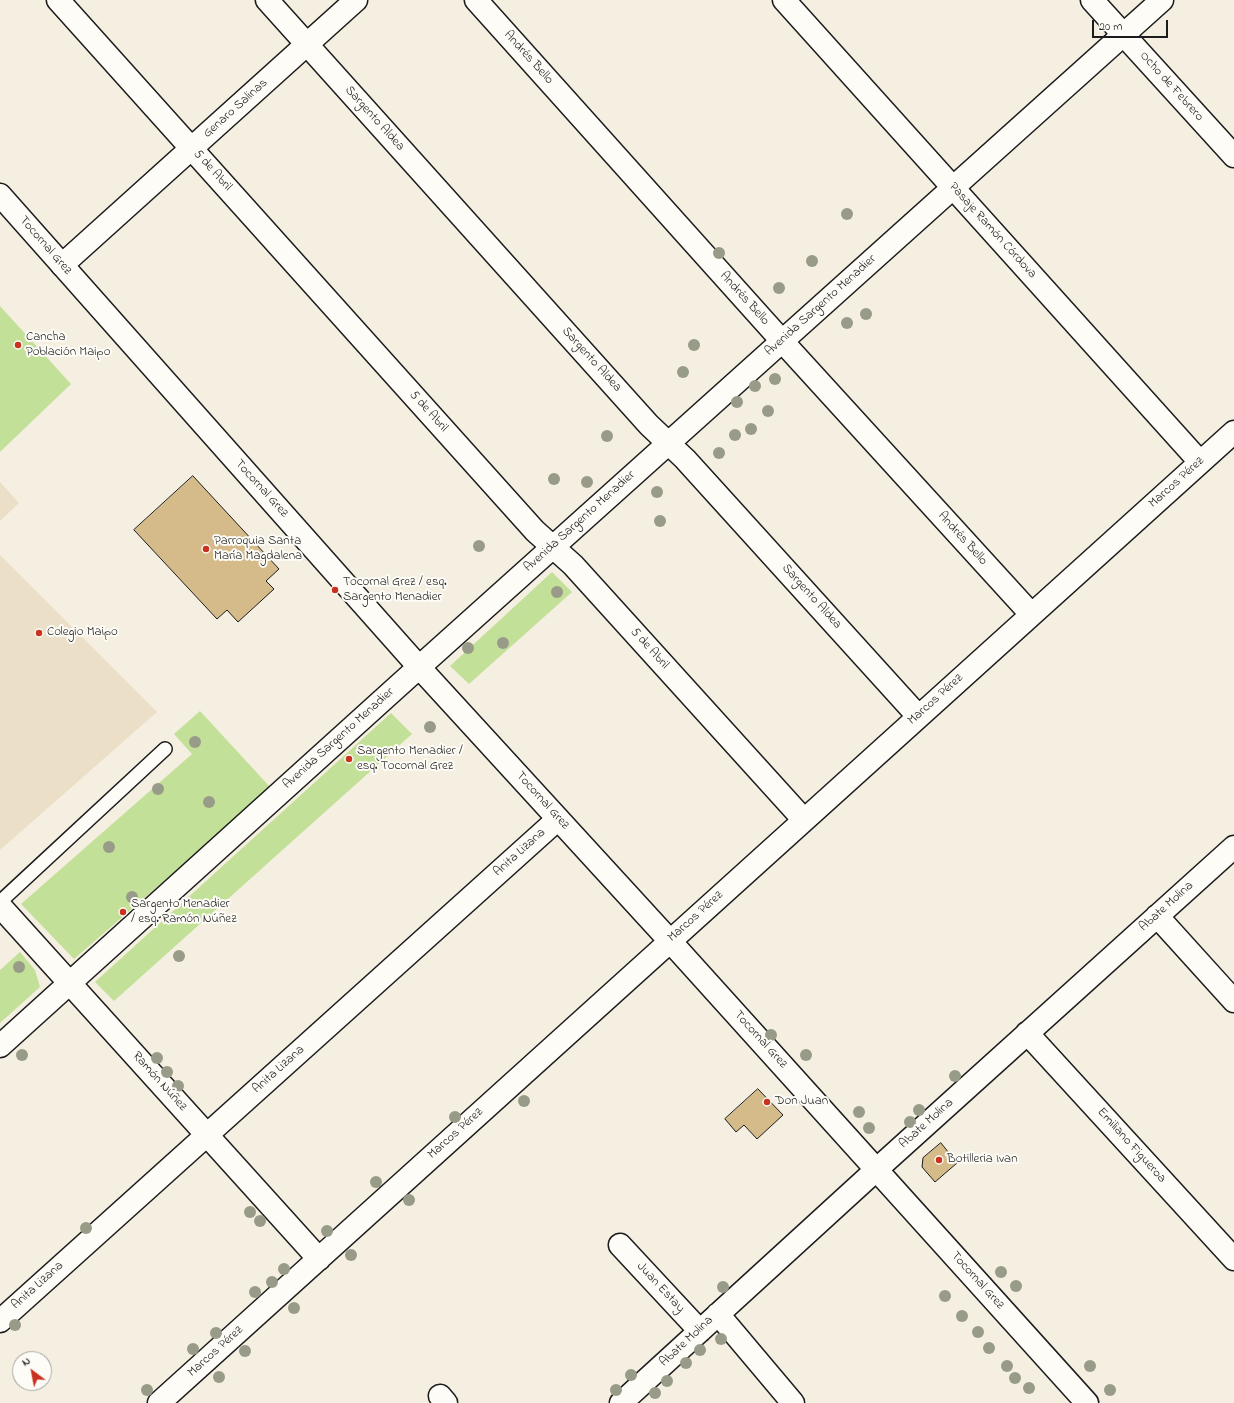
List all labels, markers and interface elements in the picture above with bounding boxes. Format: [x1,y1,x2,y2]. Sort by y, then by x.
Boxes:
scale bar [1094,12,1170,38]
text: 20 m [1099,18,1122,36]
street label: Andrés Bello [500,28,556,88]
street label: Ocho de Febrero [1136,49,1206,125]
street label: Genaro Salinas [201,76,271,142]
street label: Sargento Aldea [341,83,407,155]
street label: 5 de Abril [189,147,235,195]
street label: Pasaje Ramón Córdova [945,180,1039,282]
street label: Tocornal Grez [15,213,75,279]
street label: Avenida Sargento Menadier [762,252,880,360]
street label: Andrés Bello [716,269,772,329]
street label: Sargento Aldea [558,324,624,396]
place label: Cancha Población Maipo [26,330,110,361]
marker: Cancha Población Maipo [13,340,23,350]
street label: 5 de Abril [405,388,451,436]
street label: Marcos Pérez [1146,454,1208,512]
street label: Tocornal Grez [231,457,291,521]
street label: Avenida Sargento Menadier [521,468,639,576]
street label: Andrés Bello [934,509,990,569]
place label: Parroquia Santa María Magdalena [214,534,302,565]
marker: Parroquia Santa María Magdalena [201,544,211,554]
street label: Sargento Aldea [778,561,844,633]
place label: Tocornal Grez / esq. Sargento Menadier [343,575,447,606]
marker: Tocornal Grez / esq. Sargento Menadier [330,585,340,595]
place label: Colegio Maipo [47,625,118,641]
street label: 5 de Abril [626,625,672,673]
marker: Colegio Maipo [34,628,44,638]
street label: Marcos Pérez [905,671,967,729]
street label: Avenida Sargento Menadier [280,685,398,793]
place label: Sargento Menadier / esq. Tocornal Grez [357,744,463,775]
marker: Sargento Menadier / esq. Tocornal Grez [344,754,354,764]
street label: Tocornal Grez [512,769,572,833]
street label: Anita Lizana [491,826,549,880]
street label: Abate Molina [1137,879,1197,935]
street label: Marcos Pérez [665,888,727,946]
place label: Sargento Menadier / esq. Ramón Núñez [131,897,237,928]
marker: Sargento Menadier / esq. Ramón Núñez [118,907,128,917]
street label: Tocornal Grez [730,1008,790,1072]
street label: Anita Lizana [250,1043,308,1097]
street label: Ramón Núñez [128,1049,190,1115]
place label: Don Juan [775,1094,828,1110]
street label: Abate Molina [897,1096,957,1152]
marker: Don Juan [762,1097,772,1107]
street label: Marcos Pérez [425,1105,487,1163]
street label: Emiliano Figueroa [1093,1105,1169,1187]
place label: Botilleria Ivan [947,1152,1018,1168]
marker: Botilleria Ivan [934,1155,944,1165]
street label: Tocornal Grez [947,1249,1007,1313]
street label: Anita Lizana [9,1259,67,1313]
street label: Juan Estay [633,1259,687,1317]
street label: Abate Molina [657,1313,717,1371]
street label: Marcos Pérez [185,1323,247,1381]
north arrow [12,1351,52,1391]
text: N [19,1353,34,1370]

